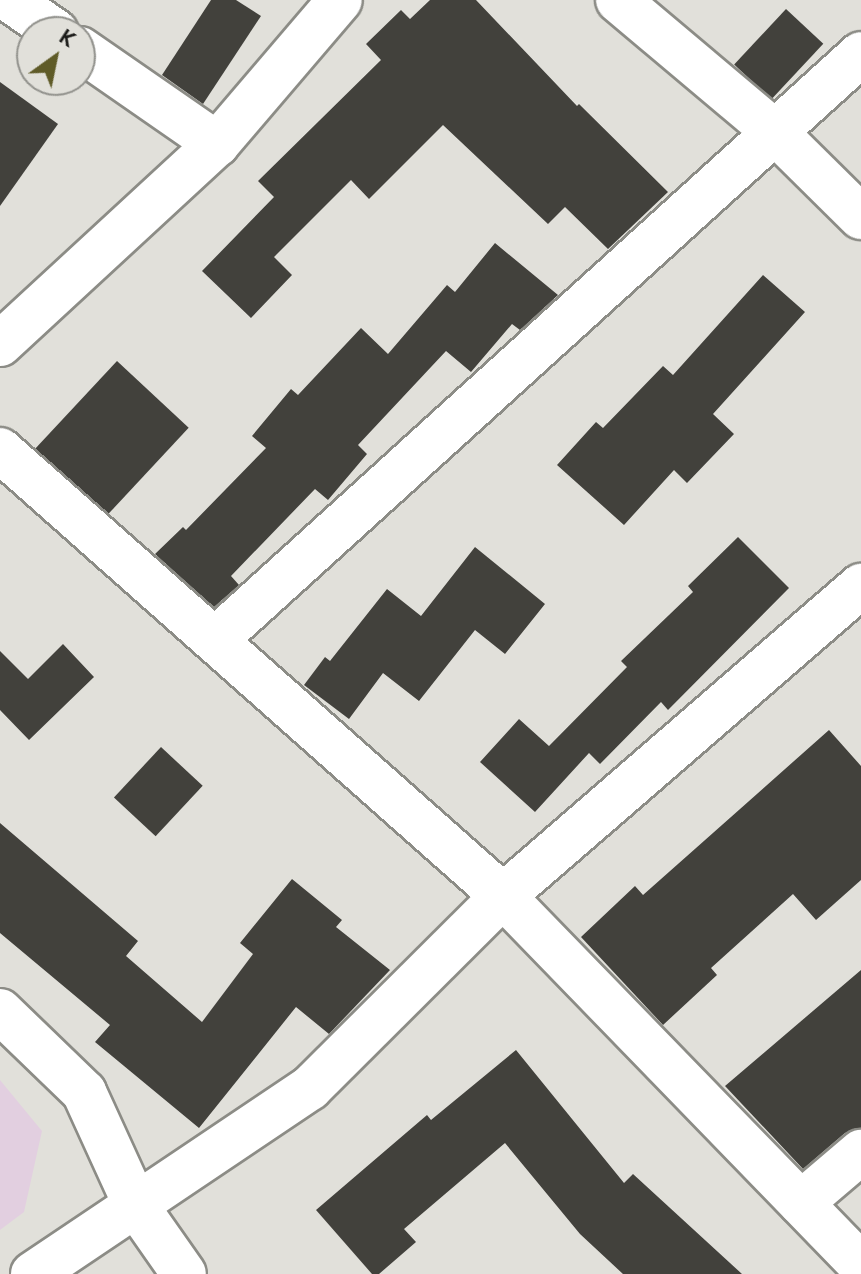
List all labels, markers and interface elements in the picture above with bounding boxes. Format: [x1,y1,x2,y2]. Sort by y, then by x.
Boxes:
north arrow [16,16,96,96]
text: K [55,22,81,53]

